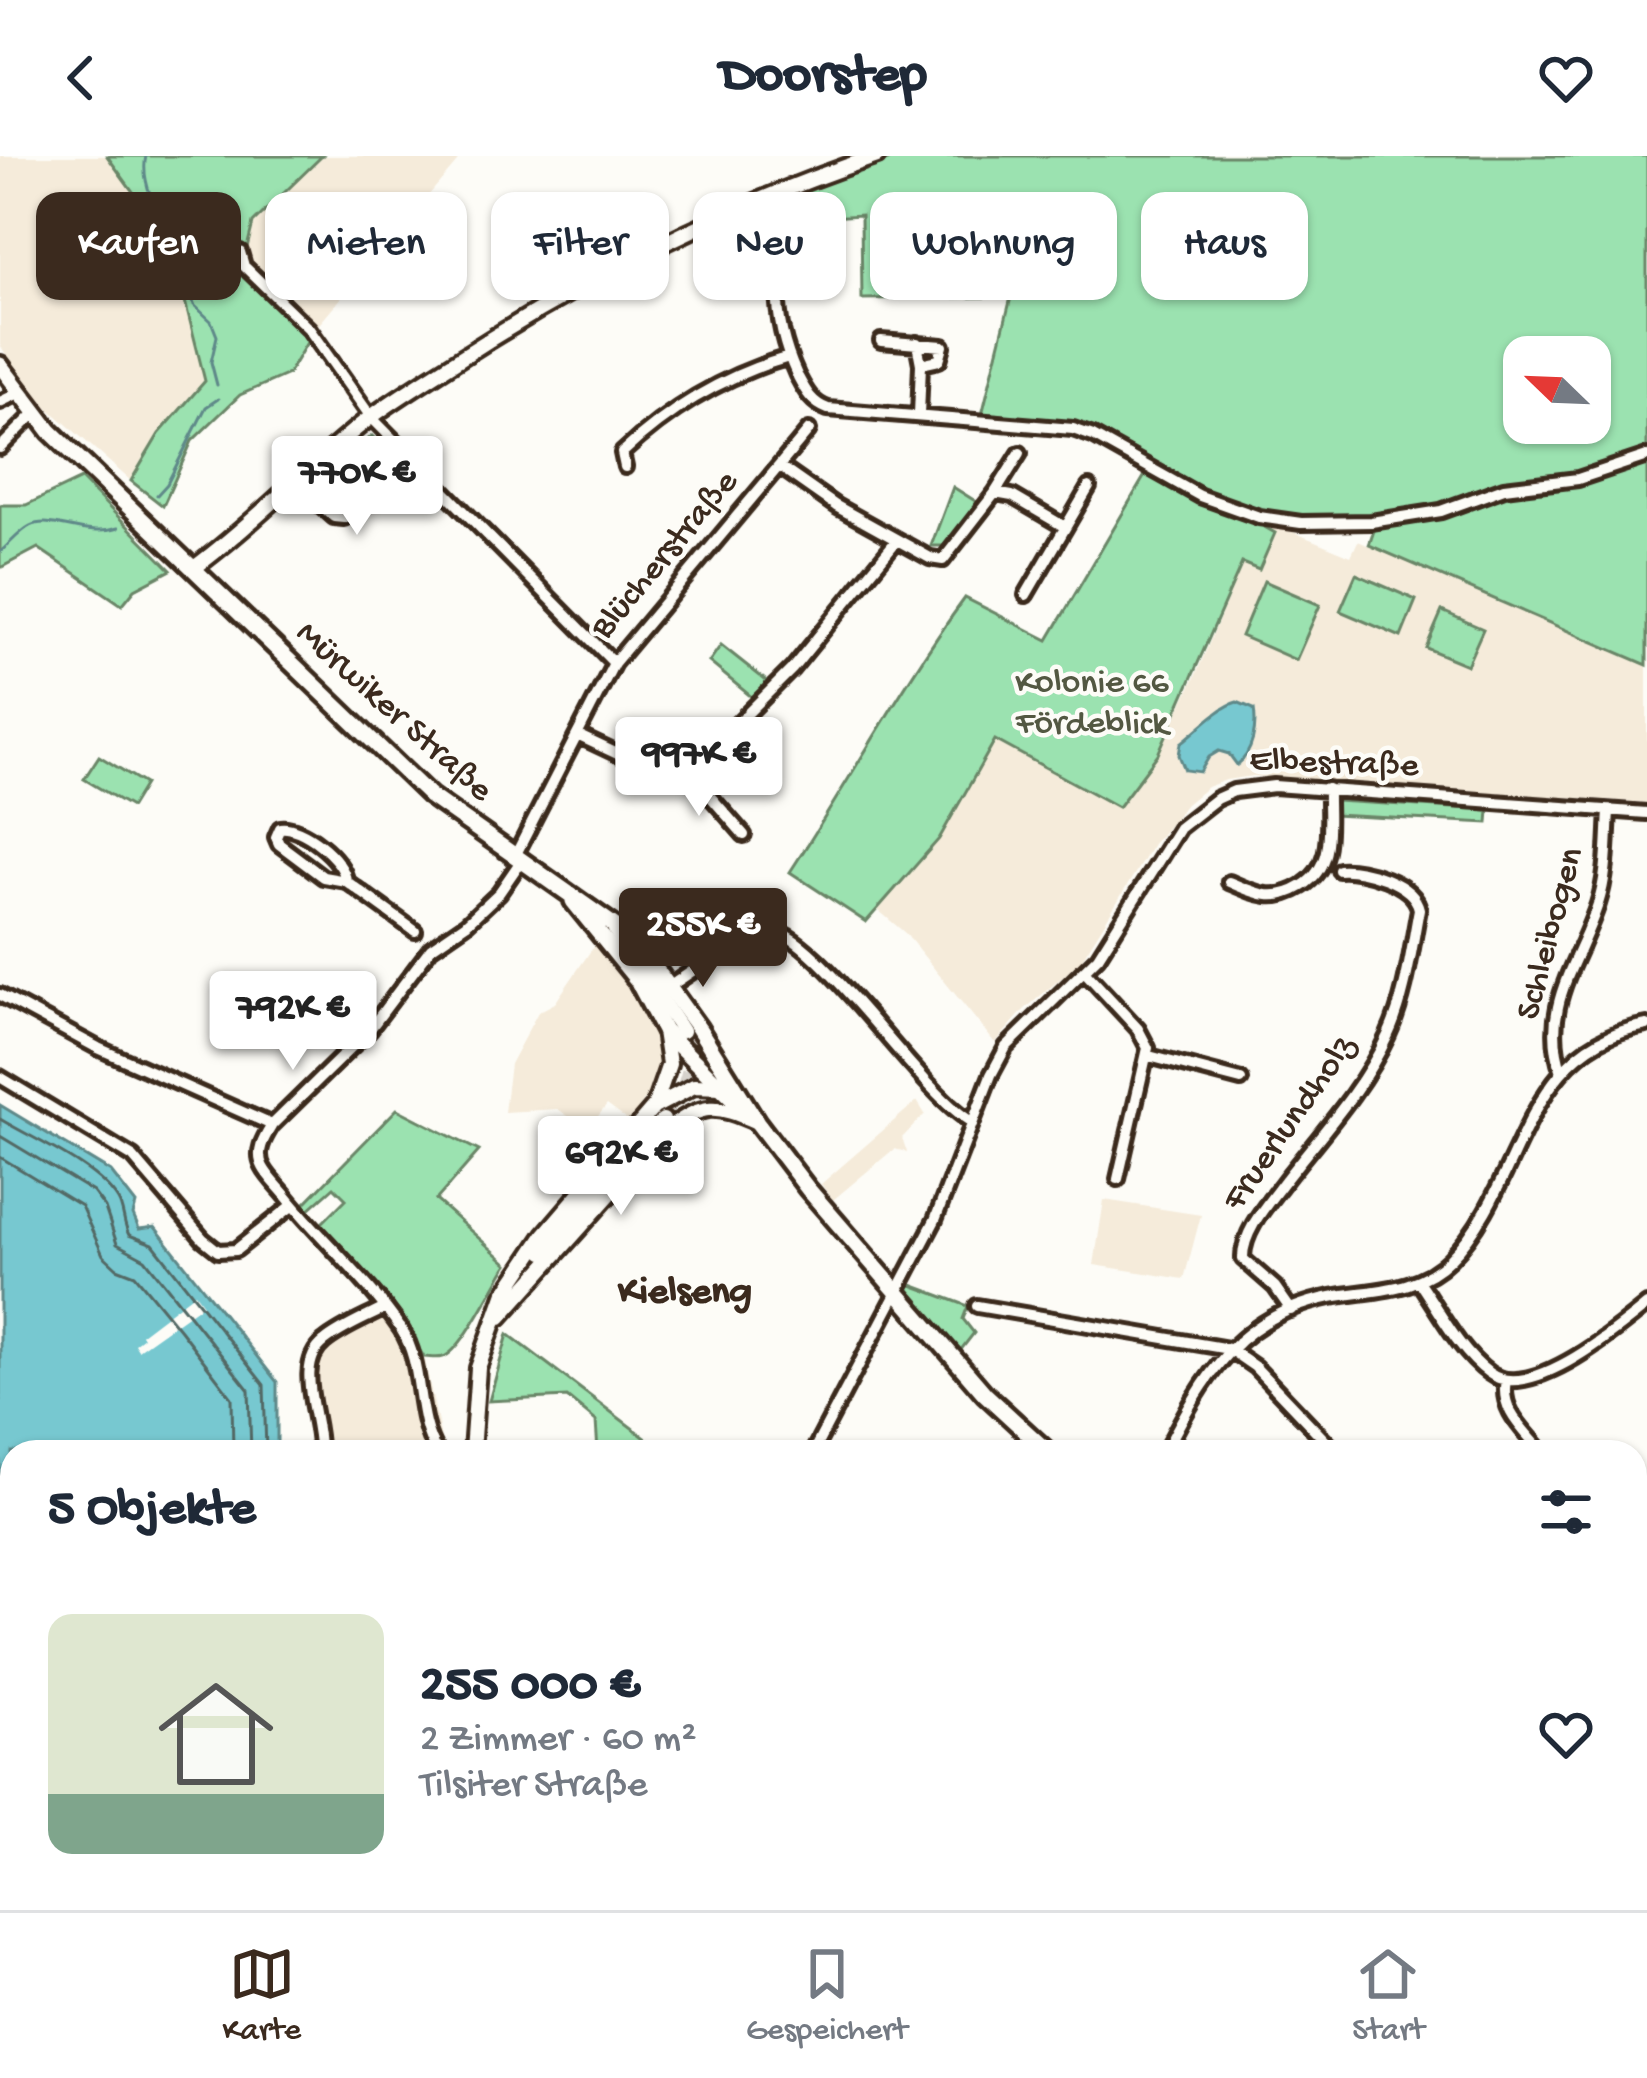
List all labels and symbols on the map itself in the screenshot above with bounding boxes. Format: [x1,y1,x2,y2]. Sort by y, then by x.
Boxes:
north arrow [1503,336,1611,444]
pin: 770K € [259,436,455,538]
street label: Blücherstraße [582,462,749,650]
street label: Mürwiker Straße [285,613,501,813]
park label: Kolonie 66 Fördeblick [1015,663,1171,747]
pin: 997K € [601,717,797,819]
street label: Elbestraße [1249,741,1420,789]
street label: Schleibogen [1508,843,1596,1025]
pin: 255K € [605,888,801,990]
pin: 792K € [195,971,391,1073]
street label: Fruerlundholz [1214,1027,1368,1221]
pin: 692K € [523,1116,719,1218]
district label: Kielseng [617,1271,752,1317]

